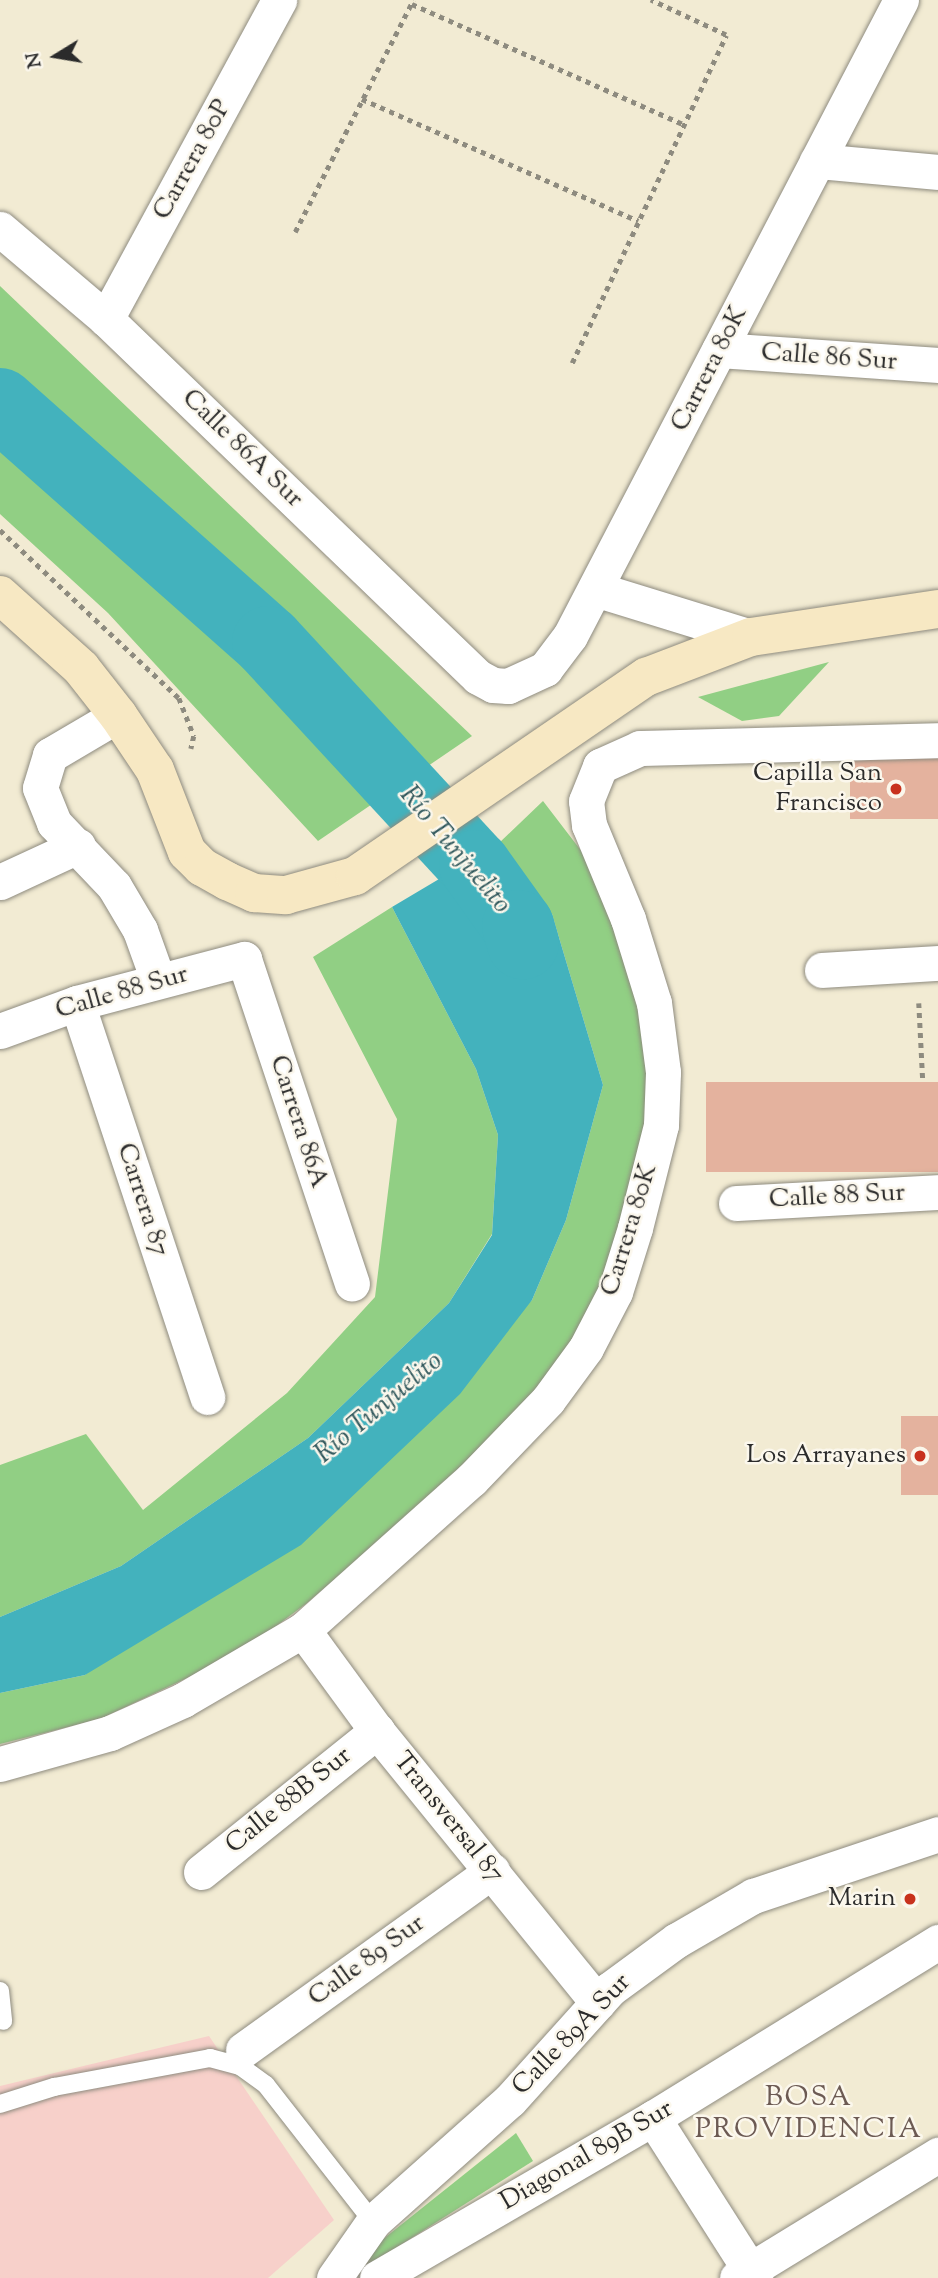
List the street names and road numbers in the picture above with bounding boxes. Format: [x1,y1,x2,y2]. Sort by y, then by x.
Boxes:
street label: Carrera 80P [147,94,239,226]
street label: Carrera 80K [665,301,755,437]
street label: Calle 86 Sur [760,338,898,378]
street label: Calle 86A Sur [175,383,309,515]
street label: Calle 88 Sur [52,959,192,1027]
street label: Carrera 86A [262,1052,334,1192]
street label: Carrera 87 [109,1139,175,1261]
street label: Carrera 80K [595,1160,665,1300]
street label: Calle 88 Sur [768,1178,906,1216]
street label: Calle 88B Sur [220,1741,358,1861]
street label: Transversal 87 [386,1746,510,1890]
street label: Calle 89 Sur [303,1908,431,2014]
street label: Calle 89A Sur [506,1968,638,2102]
street label: Diagonal 89B Sur [495,2094,679,2218]

